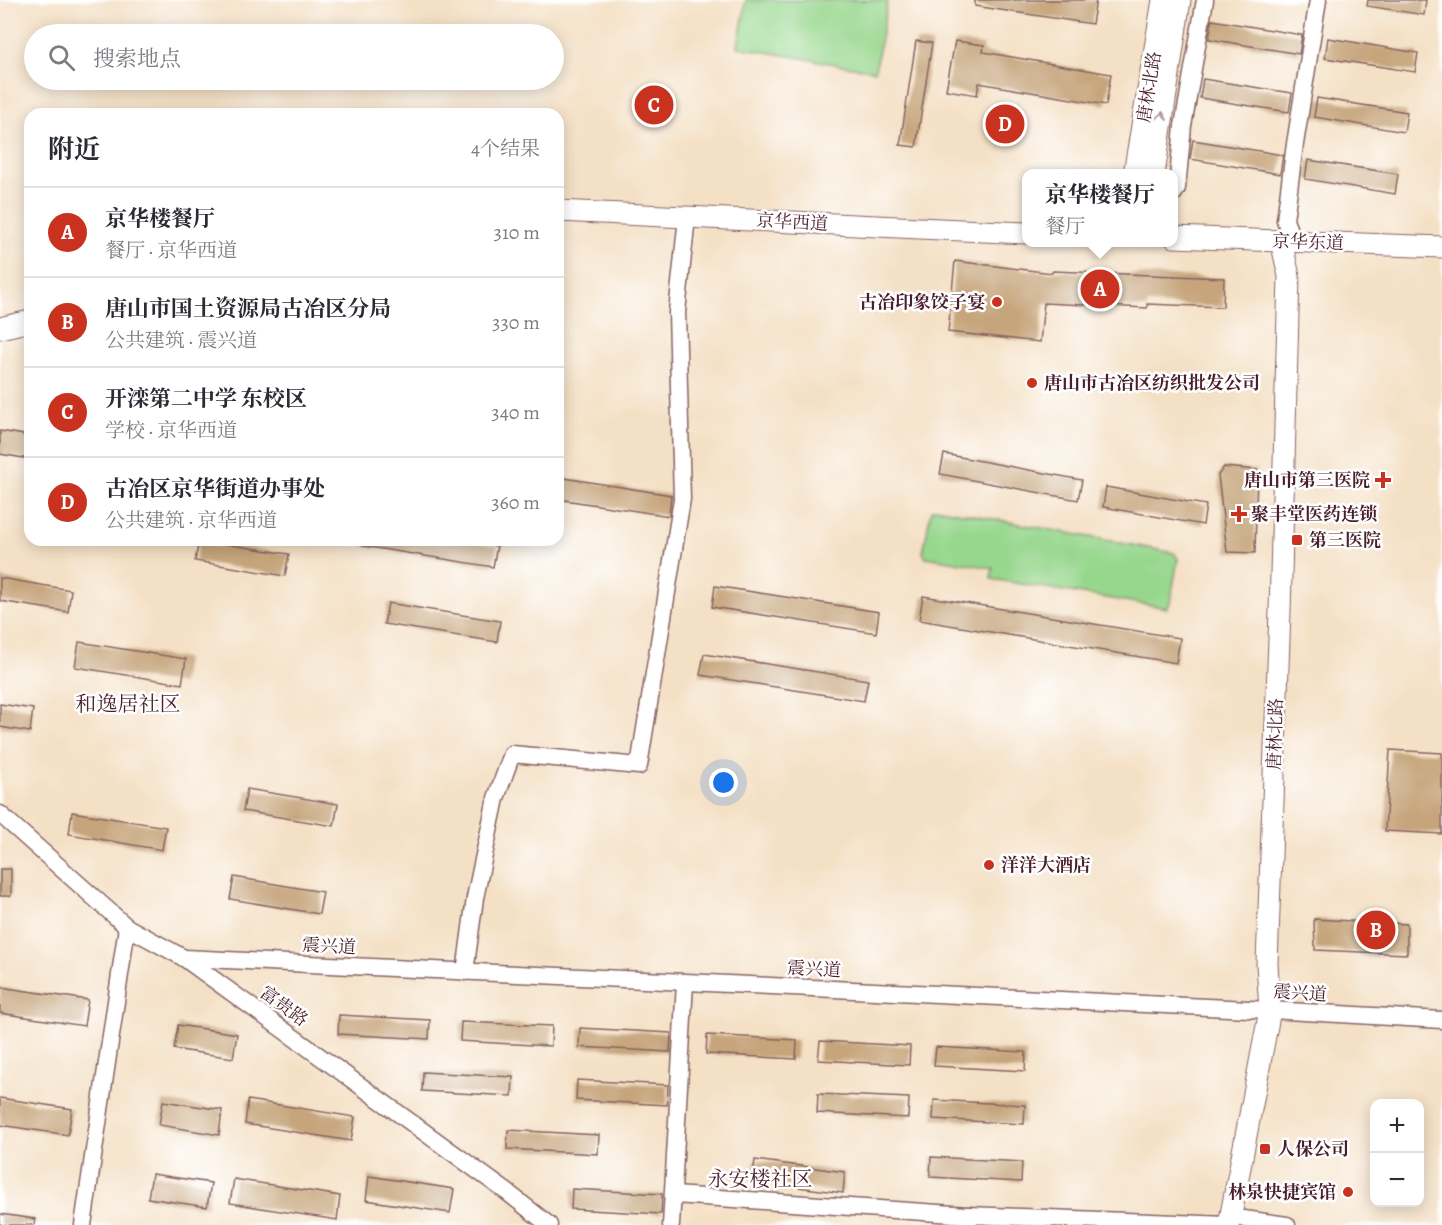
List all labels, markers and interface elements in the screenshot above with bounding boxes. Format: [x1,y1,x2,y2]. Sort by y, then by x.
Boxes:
search box [24,24,564,90]
icon: search [45,41,78,74]
text: 搜索地点 [93,44,181,74]
street label: 唐林北路 [1132,50,1166,124]
pin: C [634,82,674,128]
pin: D [986,102,1024,146]
one-way arrow [1156,111,1168,120]
text: 附近 [48,132,100,167]
text: 4个结果 [471,135,540,162]
popup [1022,169,1178,247]
text: 京华楼餐厅 [1045,180,1155,210]
text: 京华楼餐厅 [105,204,215,234]
street label: 京华西道 [755,208,829,236]
text: 餐厅 [1045,213,1085,240]
text: A [61,219,74,246]
text: 310 m [494,219,540,246]
street label: 京华东道 [1272,229,1344,255]
text: 餐厅 · 京华西道 [105,237,237,264]
pin: A [1080,266,1120,312]
place label: 古冶印象饺子宴 [859,290,985,314]
text: 唐山市国土资源局古冶区分局 [105,294,391,324]
marker: 古冶印象饺子宴 [990,295,1004,309]
text: B [61,309,74,336]
text: 330 m [492,309,540,336]
text: 公共建筑 · 震兴道 [105,327,257,354]
place label: 唐山市古冶区纺织批发公司 [1044,371,1260,395]
marker: 唐山市古冶区纺织批发公司 [1025,376,1039,390]
text: 开滦第二中学 东校区 [105,384,307,414]
text: C [61,399,74,426]
text: 340 m [491,399,540,426]
text: 学校 · 京华西道 [105,417,237,444]
place label: 唐山市第三医院 [1244,468,1370,492]
marker: 唐山市第三医院 [1374,471,1392,489]
text: 古冶区京华街道办事处 [105,474,325,504]
text: D [61,489,74,516]
text: 360 m [491,489,540,516]
place label: 聚丰堂医药连锁 [1251,502,1377,526]
text: 公共建筑 · 京华西道 [105,507,277,534]
marker: 聚丰堂医药连锁 [1232,507,1246,521]
place label: 第三医院 [1309,528,1381,552]
marker: 第三医院 [1290,533,1304,547]
district label: 和逸居社区 [76,690,181,718]
street label: 唐林北路 [1262,698,1288,770]
your location [709,768,738,797]
place label: 洋洋大酒店 [1001,853,1091,877]
marker: 洋洋大酒店 [982,858,996,872]
pin: B [1356,908,1396,952]
street label: 震兴道 [301,933,357,959]
street label: 震兴道 [786,956,842,982]
street label: 震兴道 [1272,979,1328,1007]
street label: 富贵路 [255,980,313,1032]
map controls [1370,1099,1424,1207]
button: + [1370,1099,1424,1153]
place label: 人保公司 [1277,1137,1349,1161]
marker: 人保公司 [1258,1142,1272,1156]
button: − [1370,1153,1424,1207]
district label: 永安楼社区 [708,1165,813,1193]
place label: 林泉快捷宾馆 [1228,1180,1336,1204]
marker: 林泉快捷宾馆 [1341,1185,1355,1199]

